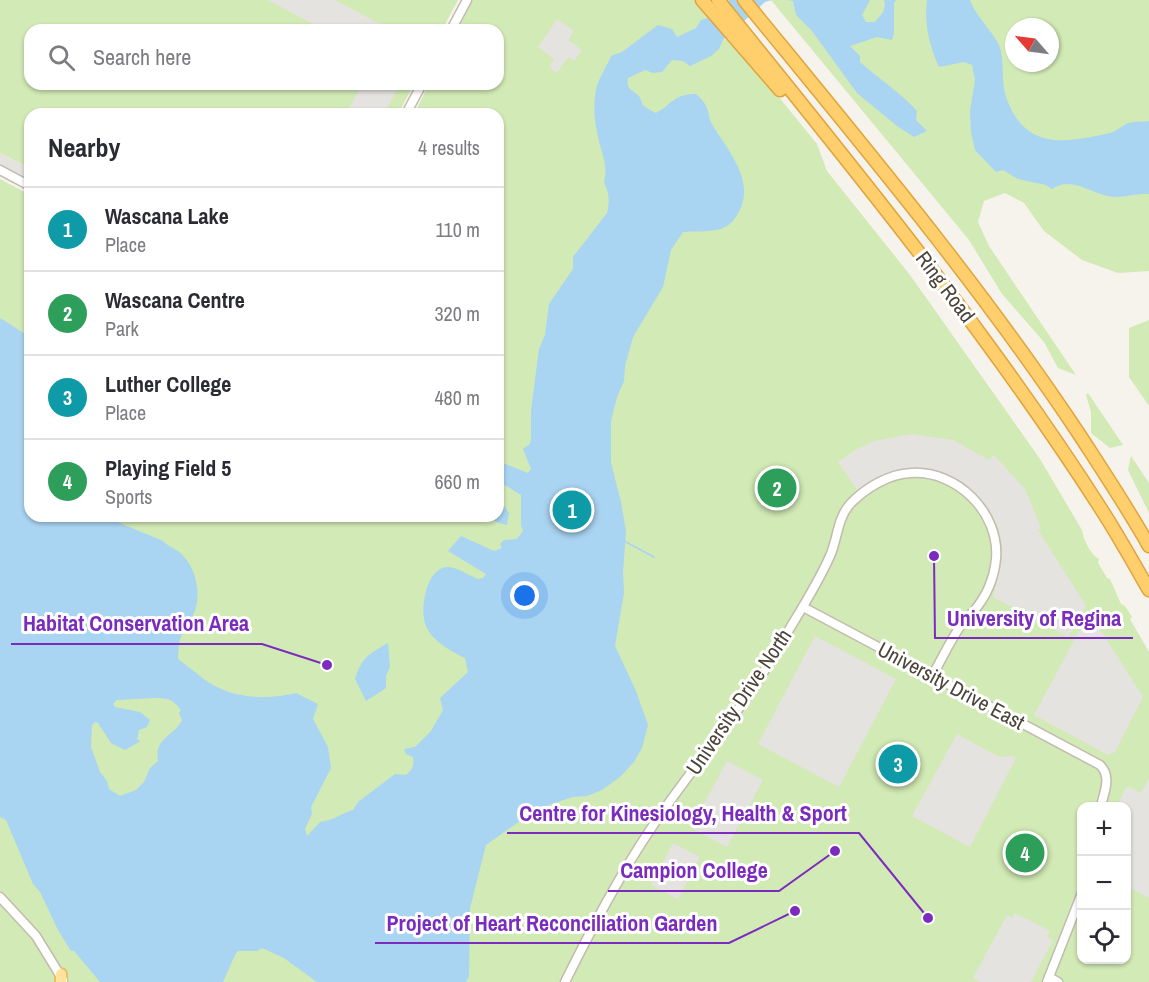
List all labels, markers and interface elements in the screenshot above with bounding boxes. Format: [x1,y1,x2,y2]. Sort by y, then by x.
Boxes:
north arrow [1005,18,1059,72]
search box [24,24,504,90]
icon: search [45,41,78,74]
text: Search here [93,42,191,72]
text: Nearby [48,130,120,165]
text: 4 results [418,134,480,161]
text: Wascana Lake [105,201,229,231]
text: 1 [63,216,72,243]
text: 110 m [436,216,480,243]
text: Place [105,231,146,258]
street label: Ring Road [909,245,982,328]
text: Wascana Centre [105,285,245,315]
text: 2 [63,300,72,327]
text: 320 m [434,300,480,327]
text: Park [105,315,139,342]
text: Luther College [105,369,231,399]
text: 3 [63,384,72,411]
text: 480 m [434,384,480,411]
text: Place [105,399,146,426]
text: Playing Field 5 [105,453,231,483]
pin: 2 [758,466,796,510]
text: 4 [63,468,72,495]
text: 660 m [434,468,480,495]
text: Sports [105,483,152,510]
pin: 1 [552,488,592,532]
your location [510,581,539,610]
callout: University of Regina [935,598,1133,638]
text: University of Regina [947,603,1121,633]
callout: Habitat Conservation Area [11,604,262,644]
text: Habitat Conservation Area [23,608,249,638]
street label: University Drive North [679,623,798,780]
street label: University Drive East [873,635,1030,737]
pin: 3 [878,742,918,786]
callout: Centre for Kinesiology, Health & Sport [507,793,859,833]
text: Centre for Kinesiology, Health & Sport [519,798,847,828]
map controls [1077,802,1131,964]
button: + [1077,802,1131,856]
pin: 4 [1006,830,1044,876]
callout: Campion College [608,851,779,891]
text: Campion College [620,855,768,885]
button: − [1077,856,1131,910]
callout: Project of Heart Reconciliation Garden [375,903,729,943]
text: Project of Heart Reconciliation Garden [387,908,717,938]
button: locate [1077,910,1131,964]

